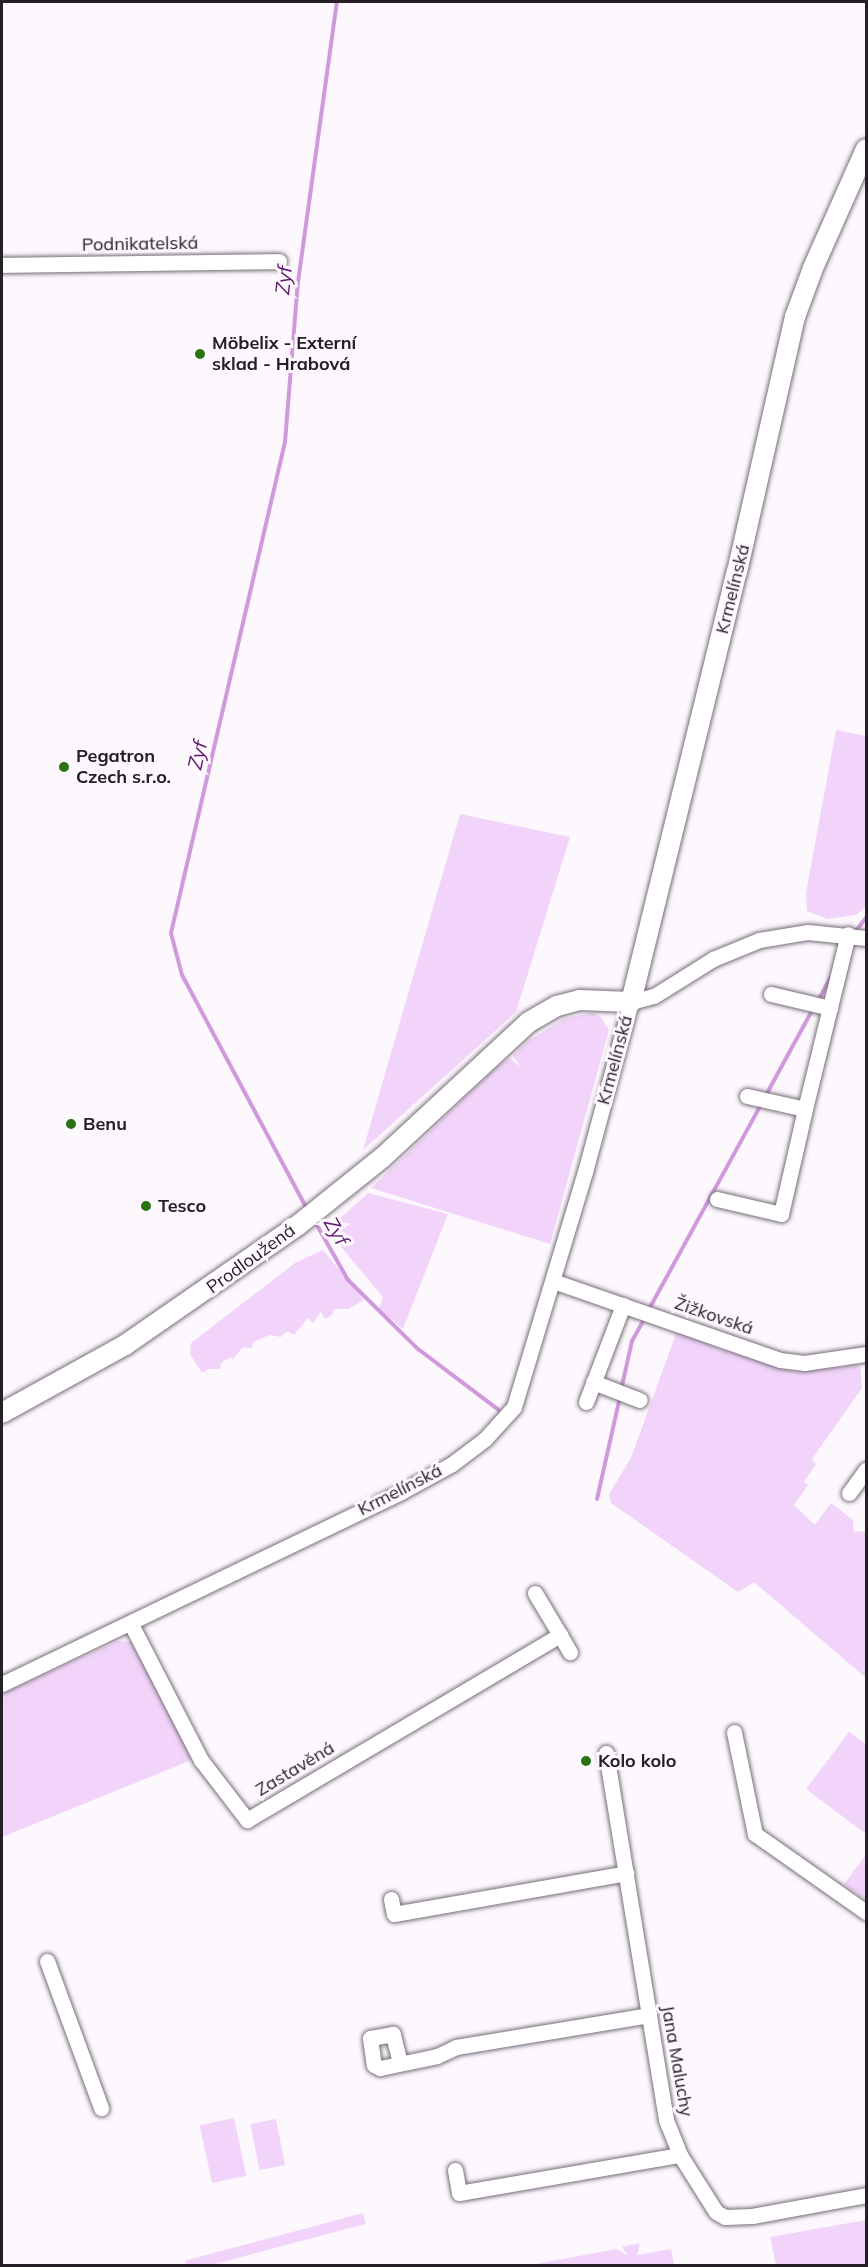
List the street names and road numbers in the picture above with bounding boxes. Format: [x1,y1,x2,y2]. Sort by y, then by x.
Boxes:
street label: Podnikatelská [82,232,198,256]
street label: Krmelínská [711,542,755,636]
street label: Krmelínská [593,1013,637,1107]
street label: Prodloužená [202,1220,300,1298]
street label: Žižkovská [672,1292,756,1340]
street label: Krmelínská [354,1460,446,1520]
street label: Zastavěná [252,1737,338,1801]
street label: Jana Maluchy [657,2004,697,2118]

